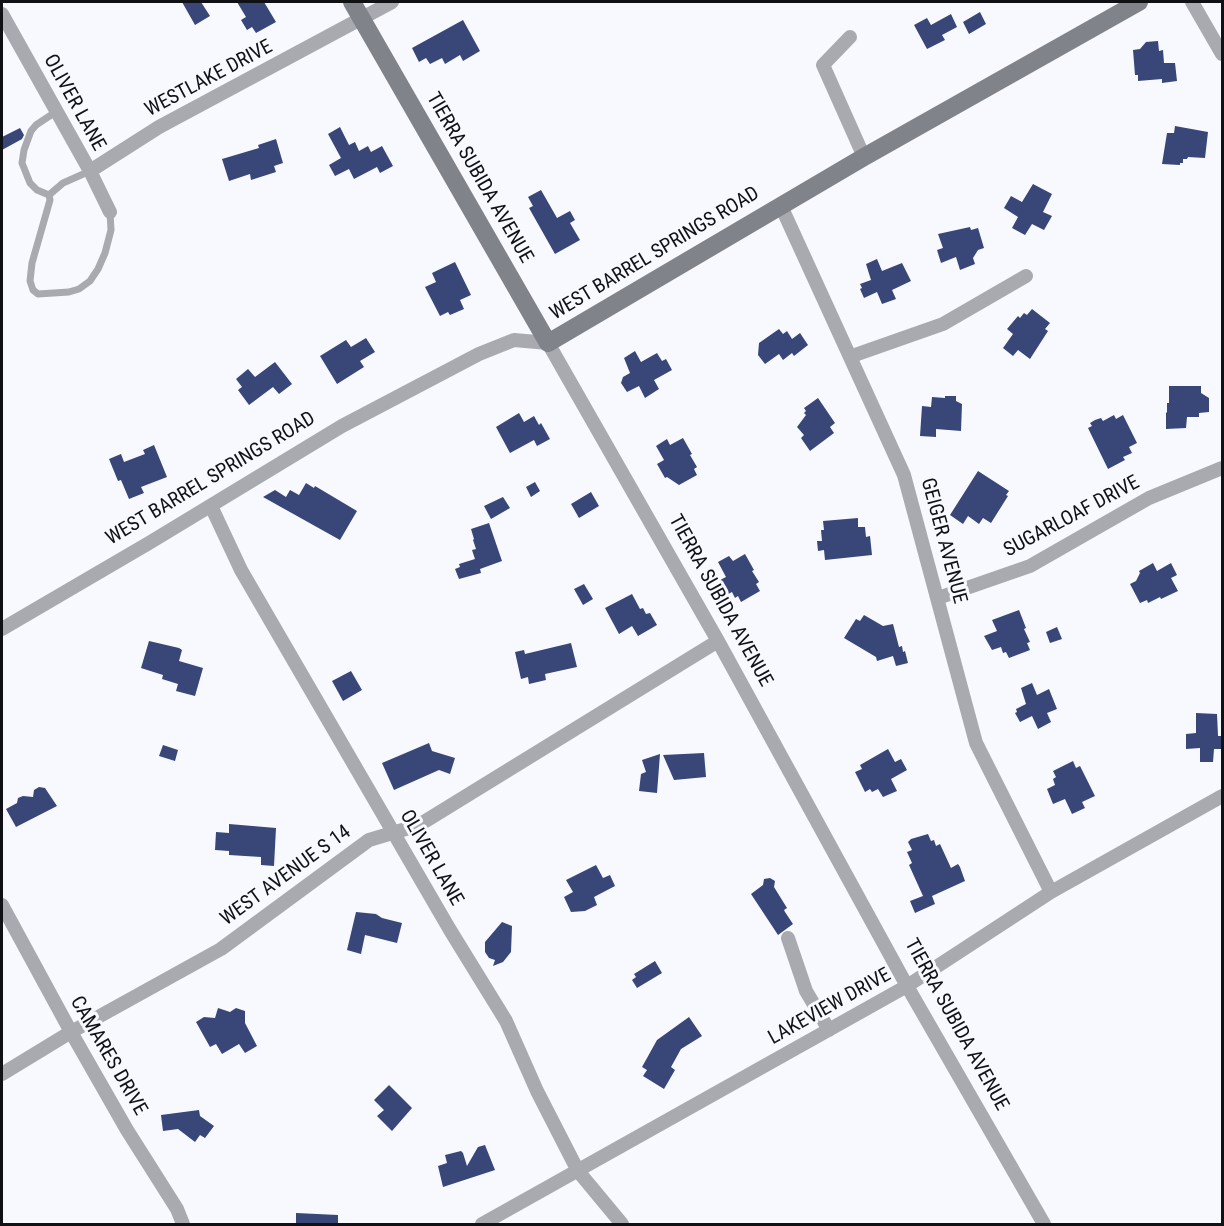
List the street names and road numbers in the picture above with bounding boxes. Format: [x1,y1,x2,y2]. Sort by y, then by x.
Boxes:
street label: WESTLAKE DRIVE [141,35,277,123]
street label: OLIVER LANE [38,51,110,155]
street label: TIERRA SUBIDA AVENUE [420,88,538,268]
street label: WEST BARREL SPRINGS ROAD [546,182,764,326]
street label: WEST BARREL SPRINGS ROAD [102,407,320,551]
street label: SUGARLOAF DRIVE [1000,471,1144,563]
street label: GEIGER AVENUE [915,476,971,606]
street label: TIERRA SUBIDA AVENUE [663,511,777,691]
street label: OLIVER LANE [394,806,468,910]
street label: WEST AVENUE S 14 [216,821,356,931]
street label: TIERRA SUBIDA AVENUE [899,935,1013,1115]
street label: LAKEVIEW DRIVE [765,963,895,1051]
street label: CAMARES DRIVE [64,992,152,1120]

